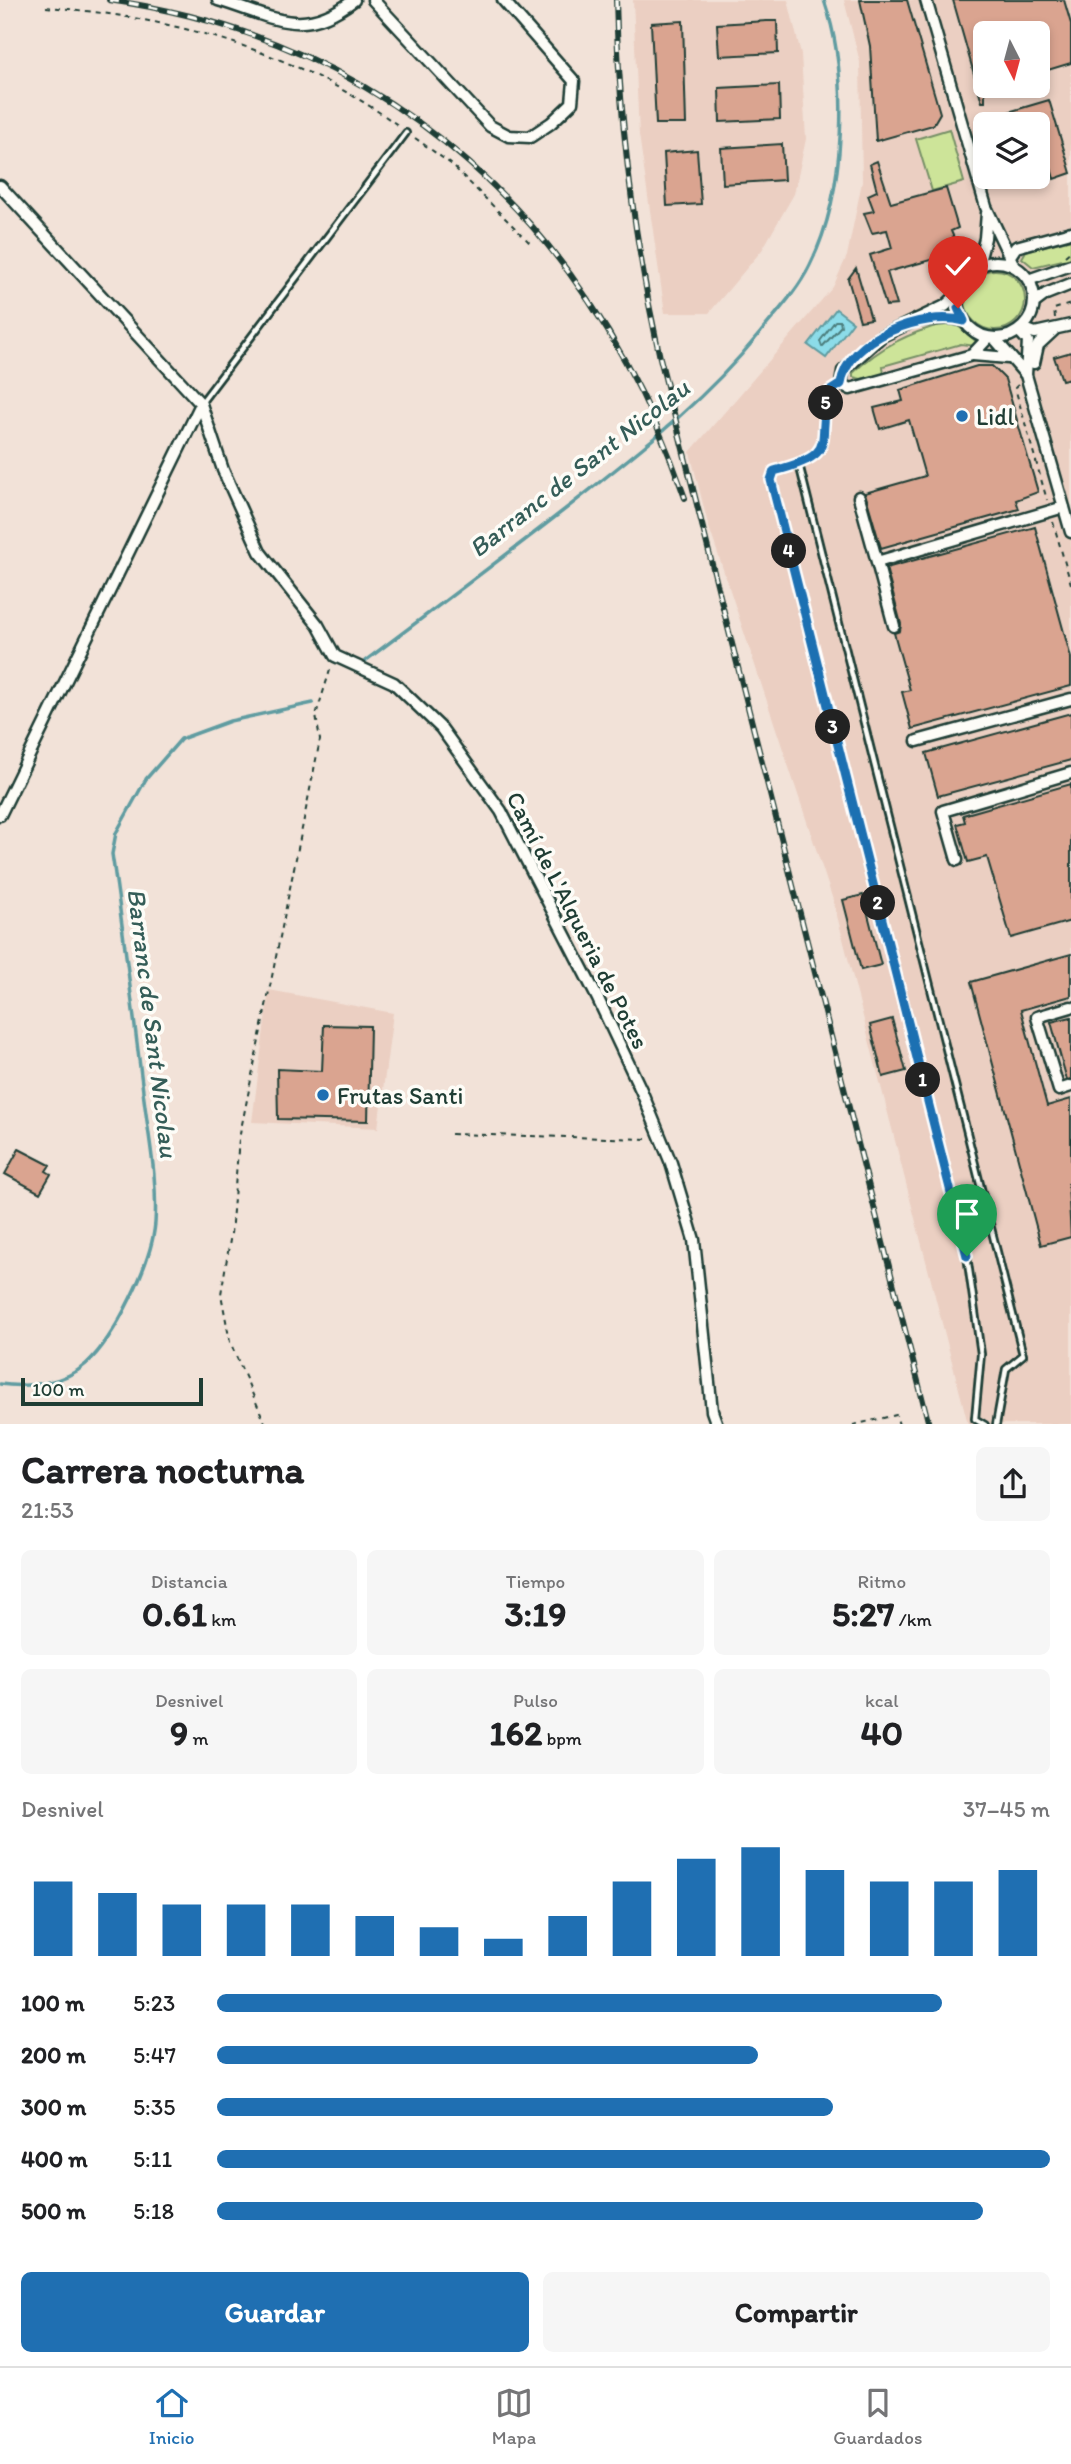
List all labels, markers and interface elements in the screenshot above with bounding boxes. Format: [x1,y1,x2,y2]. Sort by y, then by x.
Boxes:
north arrow [973,21,1050,98]
map controls [973,21,1050,189]
button: layers [973,112,1050,189]
pin [928,236,988,308]
icon: check [939,247,977,285]
water label: Barranc de Sant Nicolau [462,371,696,564]
pin: 5 [808,386,844,420]
text: 5 [821,391,830,414]
place label: Lidl [976,402,1015,431]
marker: Lidl [954,408,970,424]
pin: 4 [772,534,806,568]
text: 4 [783,539,794,562]
pin: 3 [816,710,850,744]
text: 3 [827,715,838,738]
street label: Camí de L'Alqueria de Potes [500,786,656,1054]
water label: Barranc de Sant Nicolau [121,886,186,1160]
pin: 2 [860,886,896,920]
text: 2 [873,891,883,914]
pin: 1 [906,1062,940,1098]
text: 1 [918,1068,927,1091]
place label: Frutas Santi [337,1081,464,1110]
marker: Frutas Santi [315,1087,331,1103]
pin [937,1184,997,1256]
icon: arrive [948,1195,986,1233]
scale bar [21,1376,203,1407]
text: 100 m [32,1378,84,1401]
text: Carrera nocturna [21,1447,304,1493]
button: share [976,1447,1050,1521]
text: 21:53 [21,1496,74,1524]
text: Distancia [151,1570,228,1593]
text: Tiempo [506,1570,565,1593]
text: Ritmo [858,1570,906,1593]
text: 0.61 [142,1593,207,1635]
text: 3:19 [504,1593,567,1635]
text: 5:27 [832,1593,894,1635]
text: km [207,1608,236,1631]
text: /km [894,1608,932,1631]
text: Desnivel [155,1689,223,1712]
text: Pulso [513,1689,558,1712]
text: kcal [865,1689,899,1712]
text: 9 [170,1712,188,1754]
text: 162 [489,1712,542,1754]
text: 40 [861,1712,903,1754]
text: m [188,1727,208,1750]
text: bpm [542,1727,582,1750]
text: Desnivel [21,1795,104,1823]
text: 37–45 m [963,1795,1050,1823]
text: 100 m [21,1989,85,2017]
text: 5:23 [133,1989,175,2017]
text: 200 m [21,2041,86,2069]
text: 5:47 [133,2041,176,2069]
text: 300 m [21,2093,86,2121]
text: 5:35 [133,2093,175,2121]
text: 400 m [21,2145,88,2173]
text: 5:11 [133,2145,172,2173]
text: 500 m [21,2197,86,2225]
text: 5:18 [133,2197,174,2225]
button: Guardar [21,2272,529,2352]
button: Compartir [543,2272,1050,2352]
tab: Inicio [149,2384,195,2449]
tab: Mapa [492,2384,536,2449]
tab: Guardados [833,2384,922,2449]

